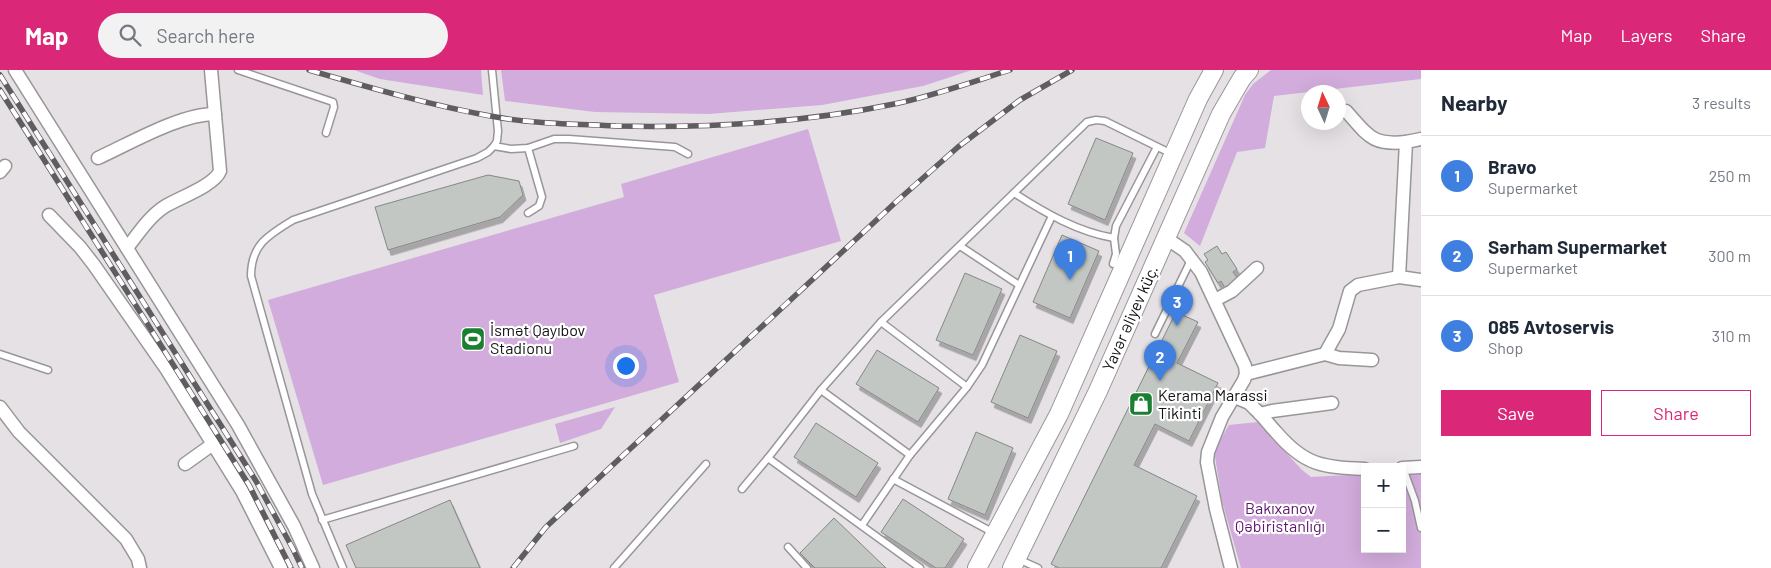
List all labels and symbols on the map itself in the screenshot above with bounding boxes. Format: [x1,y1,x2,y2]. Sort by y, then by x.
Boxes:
north arrow [1301,85,1346,130]
pin: 1 [1054,239,1086,280]
street label: Yavər Əliyev küç. [1098,262,1161,374]
pin: 3 [1161,285,1193,326]
place label: İsmət Qayıbov Stadionu [490,320,586,357]
sports icon: İsmət Qayıbov Stadionu [460,326,486,352]
pin: 2 [1144,340,1176,381]
your location [613,353,639,379]
place label: Kerama Marassi Tikinti [1158,385,1267,422]
shop icon: Kerama Marassi Tikinti [1128,391,1154,417]
park label: Bakıxanov Qəbiristanlığı [1235,498,1325,535]

